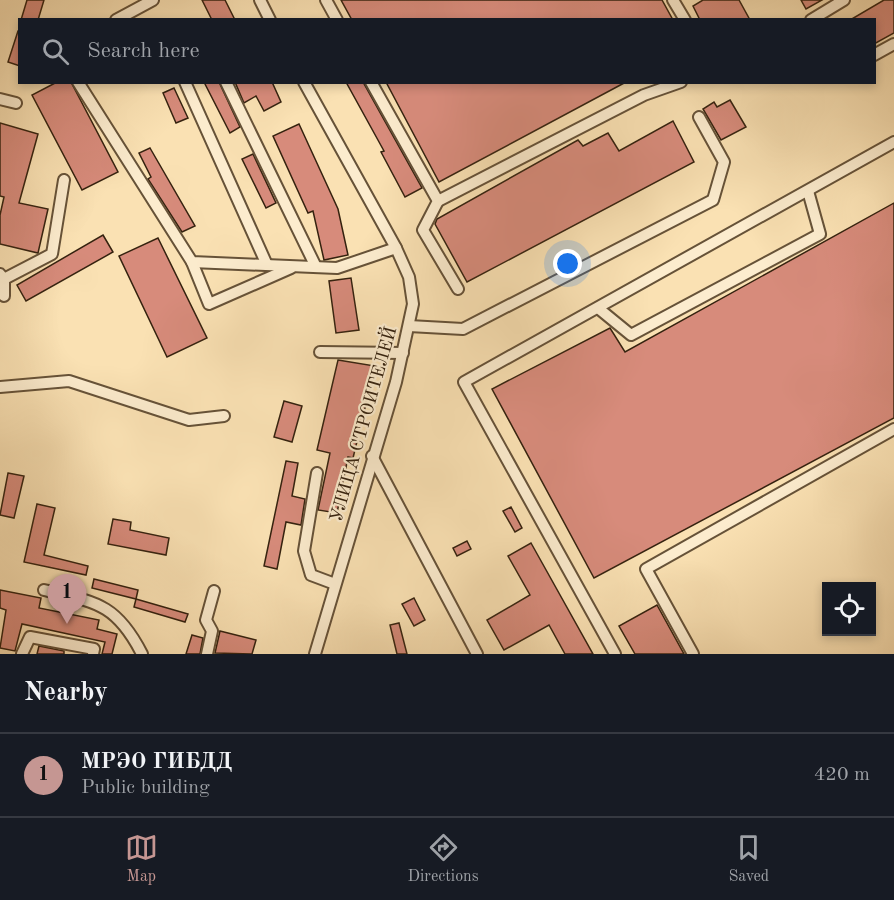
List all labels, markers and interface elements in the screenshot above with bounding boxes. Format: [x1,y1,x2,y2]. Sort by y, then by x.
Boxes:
search box [18,18,876,84]
icon: search [39,35,72,68]
text: Search here [87,40,200,62]
your location [553,249,582,278]
street label: УЛИЦА СТРОИТЕЛЕЙ [324,323,401,524]
pin: 1 [48,574,86,624]
map controls [822,582,876,636]
button: locate [822,582,876,636]
text: Nearby [24,680,108,706]
text: МРЭО ГИБДД [81,751,232,773]
text: 1 [38,765,49,785]
text: 420 m [814,765,870,785]
text: Public building [81,778,210,798]
tab: Map [125,831,158,887]
tab: Directions [408,831,479,887]
tab: Saved [728,831,769,887]

